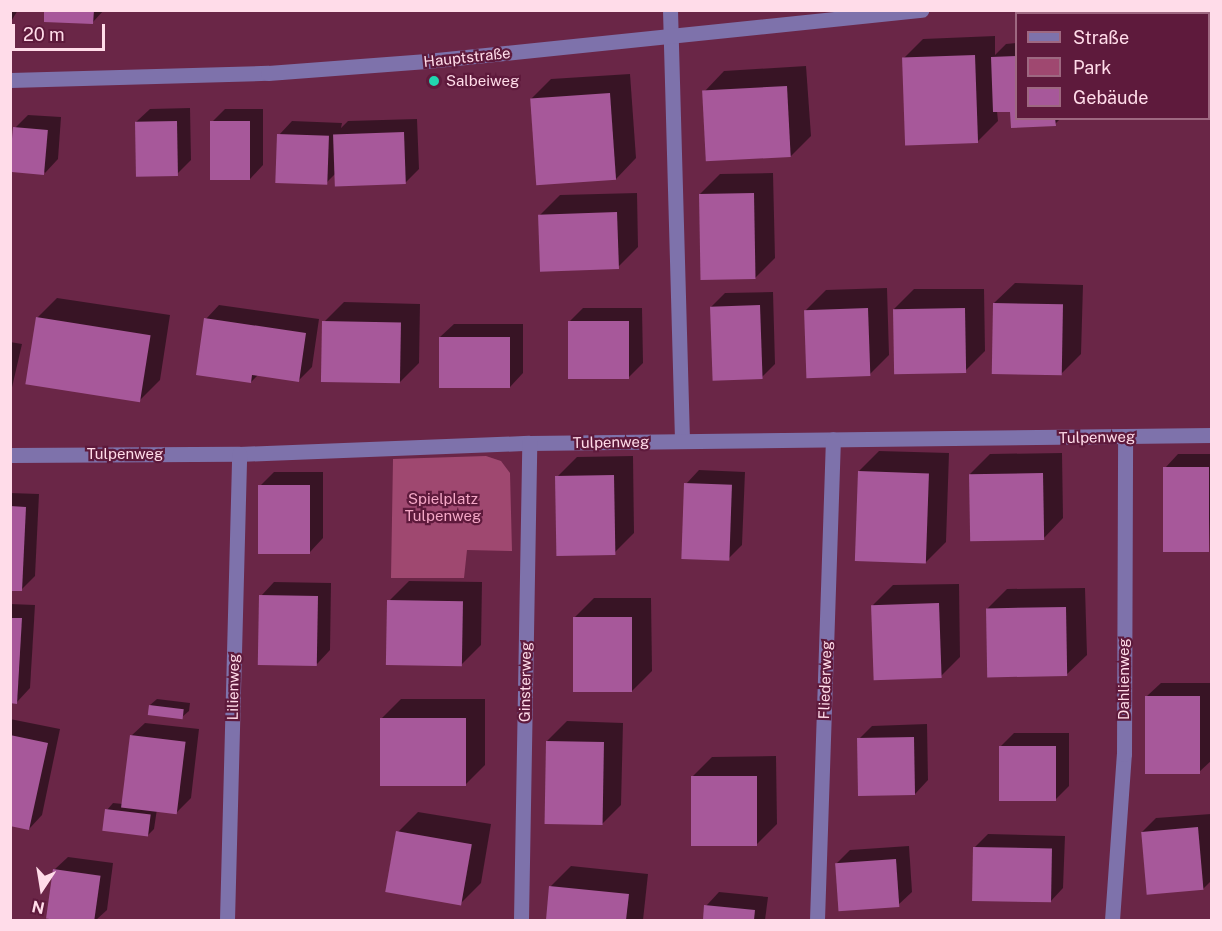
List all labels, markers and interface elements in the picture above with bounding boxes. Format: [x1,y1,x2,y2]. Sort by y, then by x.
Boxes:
scale bar [15,12,108,50]
legend [1015,12,1210,120]
text: 20 m [23,24,65,45]
text: Straße [1073,27,1129,48]
street label: Hauptstraße [423,43,511,71]
text: Park [1073,57,1111,78]
place label: Salbeiweg [446,72,519,90]
marker: Salbeiweg [427,74,441,88]
text: Gebäude [1073,87,1148,108]
street label: Tulpenweg [1059,427,1135,447]
street label: Tulpenweg [573,432,649,452]
street label: Tulpenweg [87,445,163,463]
park label: Spielplatz Tulpenweg [405,489,481,524]
street label: Dahlienweg [1115,638,1133,720]
street label: Fliederweg [815,640,835,720]
street label: Ginsterweg [515,642,535,722]
street label: Lilienweg [223,653,243,721]
north arrow [12,859,72,919]
text: N [30,897,46,918]

